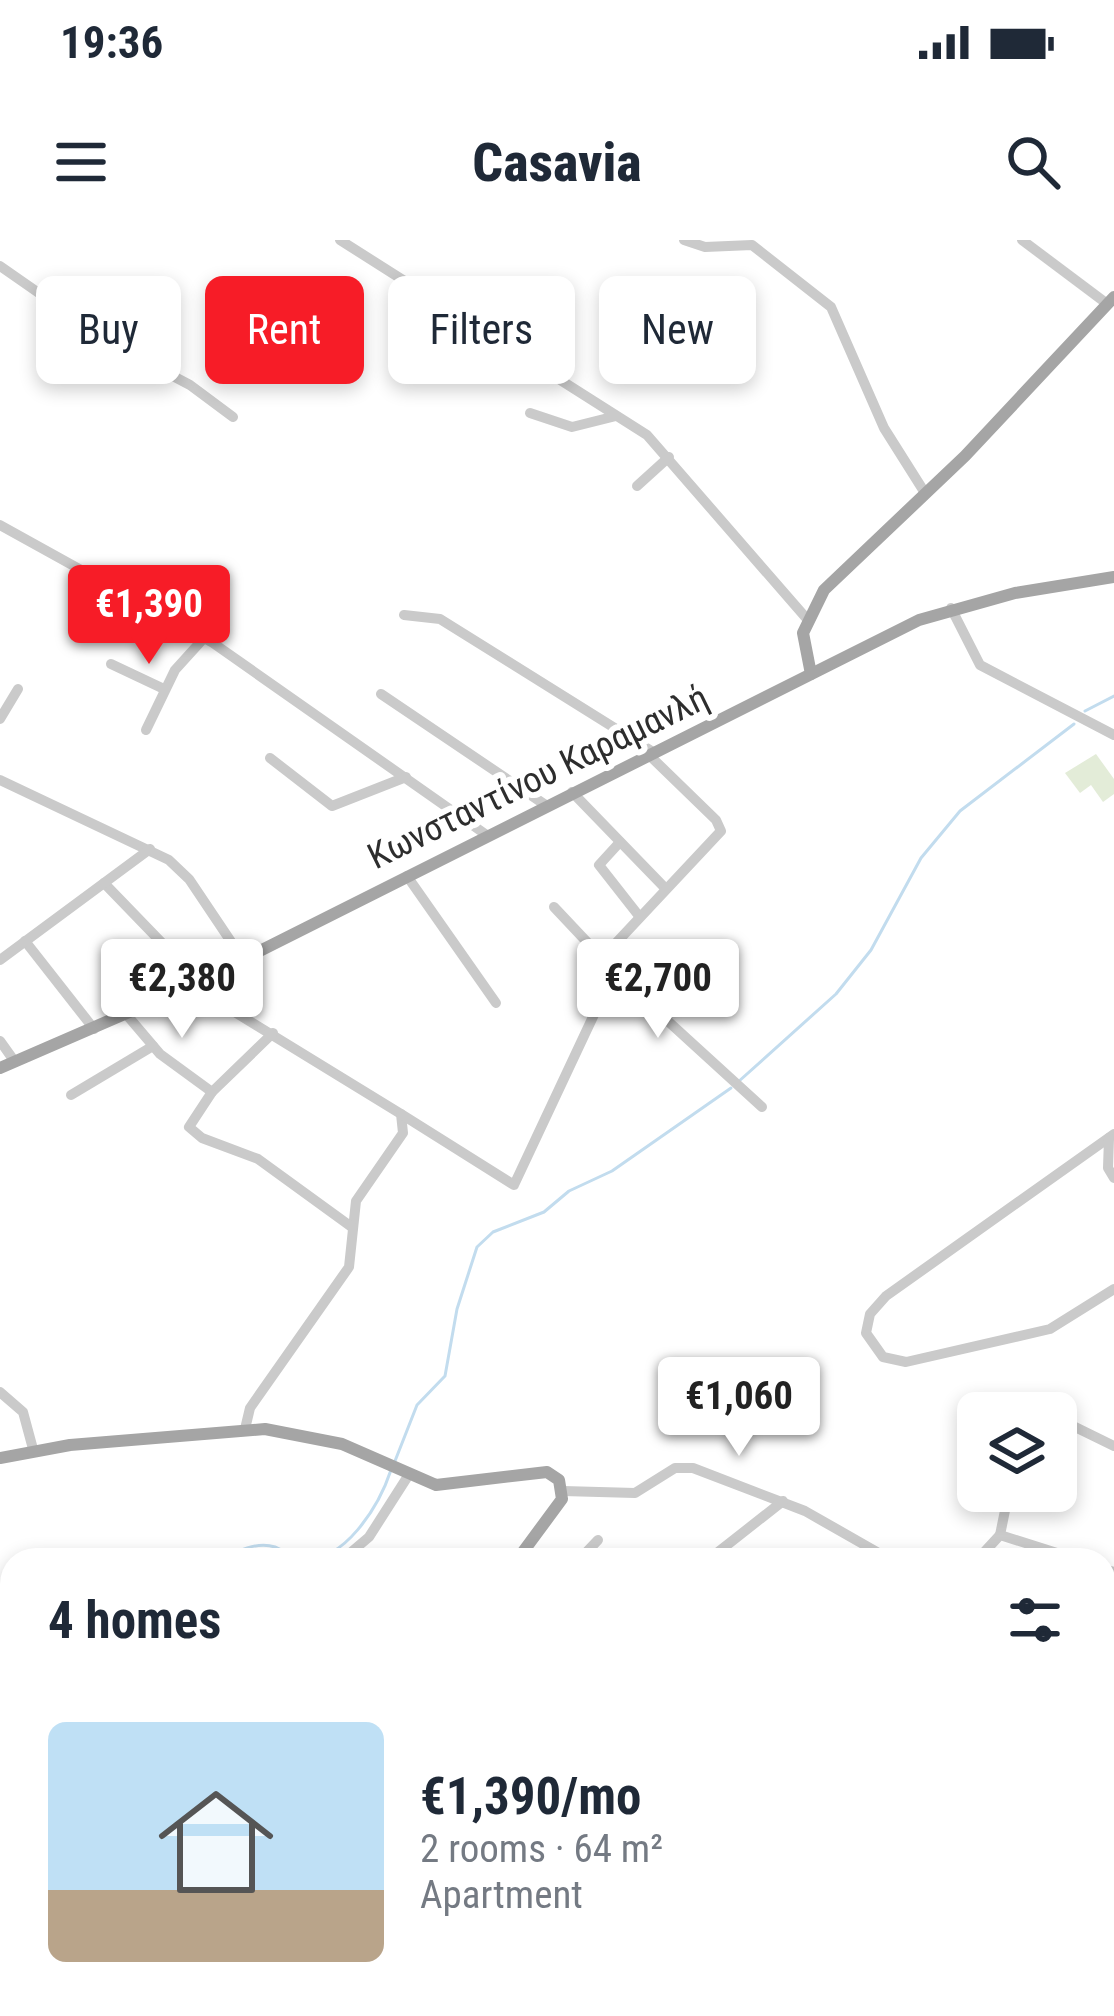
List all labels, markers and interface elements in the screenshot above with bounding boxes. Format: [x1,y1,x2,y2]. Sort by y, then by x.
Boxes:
text: 19:36 [60,16,163,69]
icon: menu [48,129,114,195]
icon: search [1000,129,1066,195]
text: Casavia [472,131,642,194]
chip: Buy [36,276,181,384]
chip: Rent [205,276,364,384]
chip: Filters [388,276,575,384]
chip: New [599,276,756,384]
pin: €1,390 [51,565,247,667]
text: €1,390 [95,581,203,627]
street label: Κωνσταντίνου Καραμανλή [361,676,715,878]
pin: €2,380 [84,939,280,1041]
pin: €2,700 [560,939,756,1041]
text: €2,380 [128,955,236,1001]
text: €2,700 [604,955,712,1001]
pin: €1,060 [641,1357,837,1459]
text: €1,060 [685,1373,793,1419]
map controls [957,1392,1077,1512]
button: layers [957,1392,1077,1512]
icon: filters [1002,1587,1068,1653]
text: 4 homes [48,1591,221,1650]
text: €1,390/mo [420,1767,641,1826]
icon: home [144,1770,288,1914]
text: 2 rooms · 64 m² [420,1826,663,1872]
text: Apartment [420,1872,583,1918]

